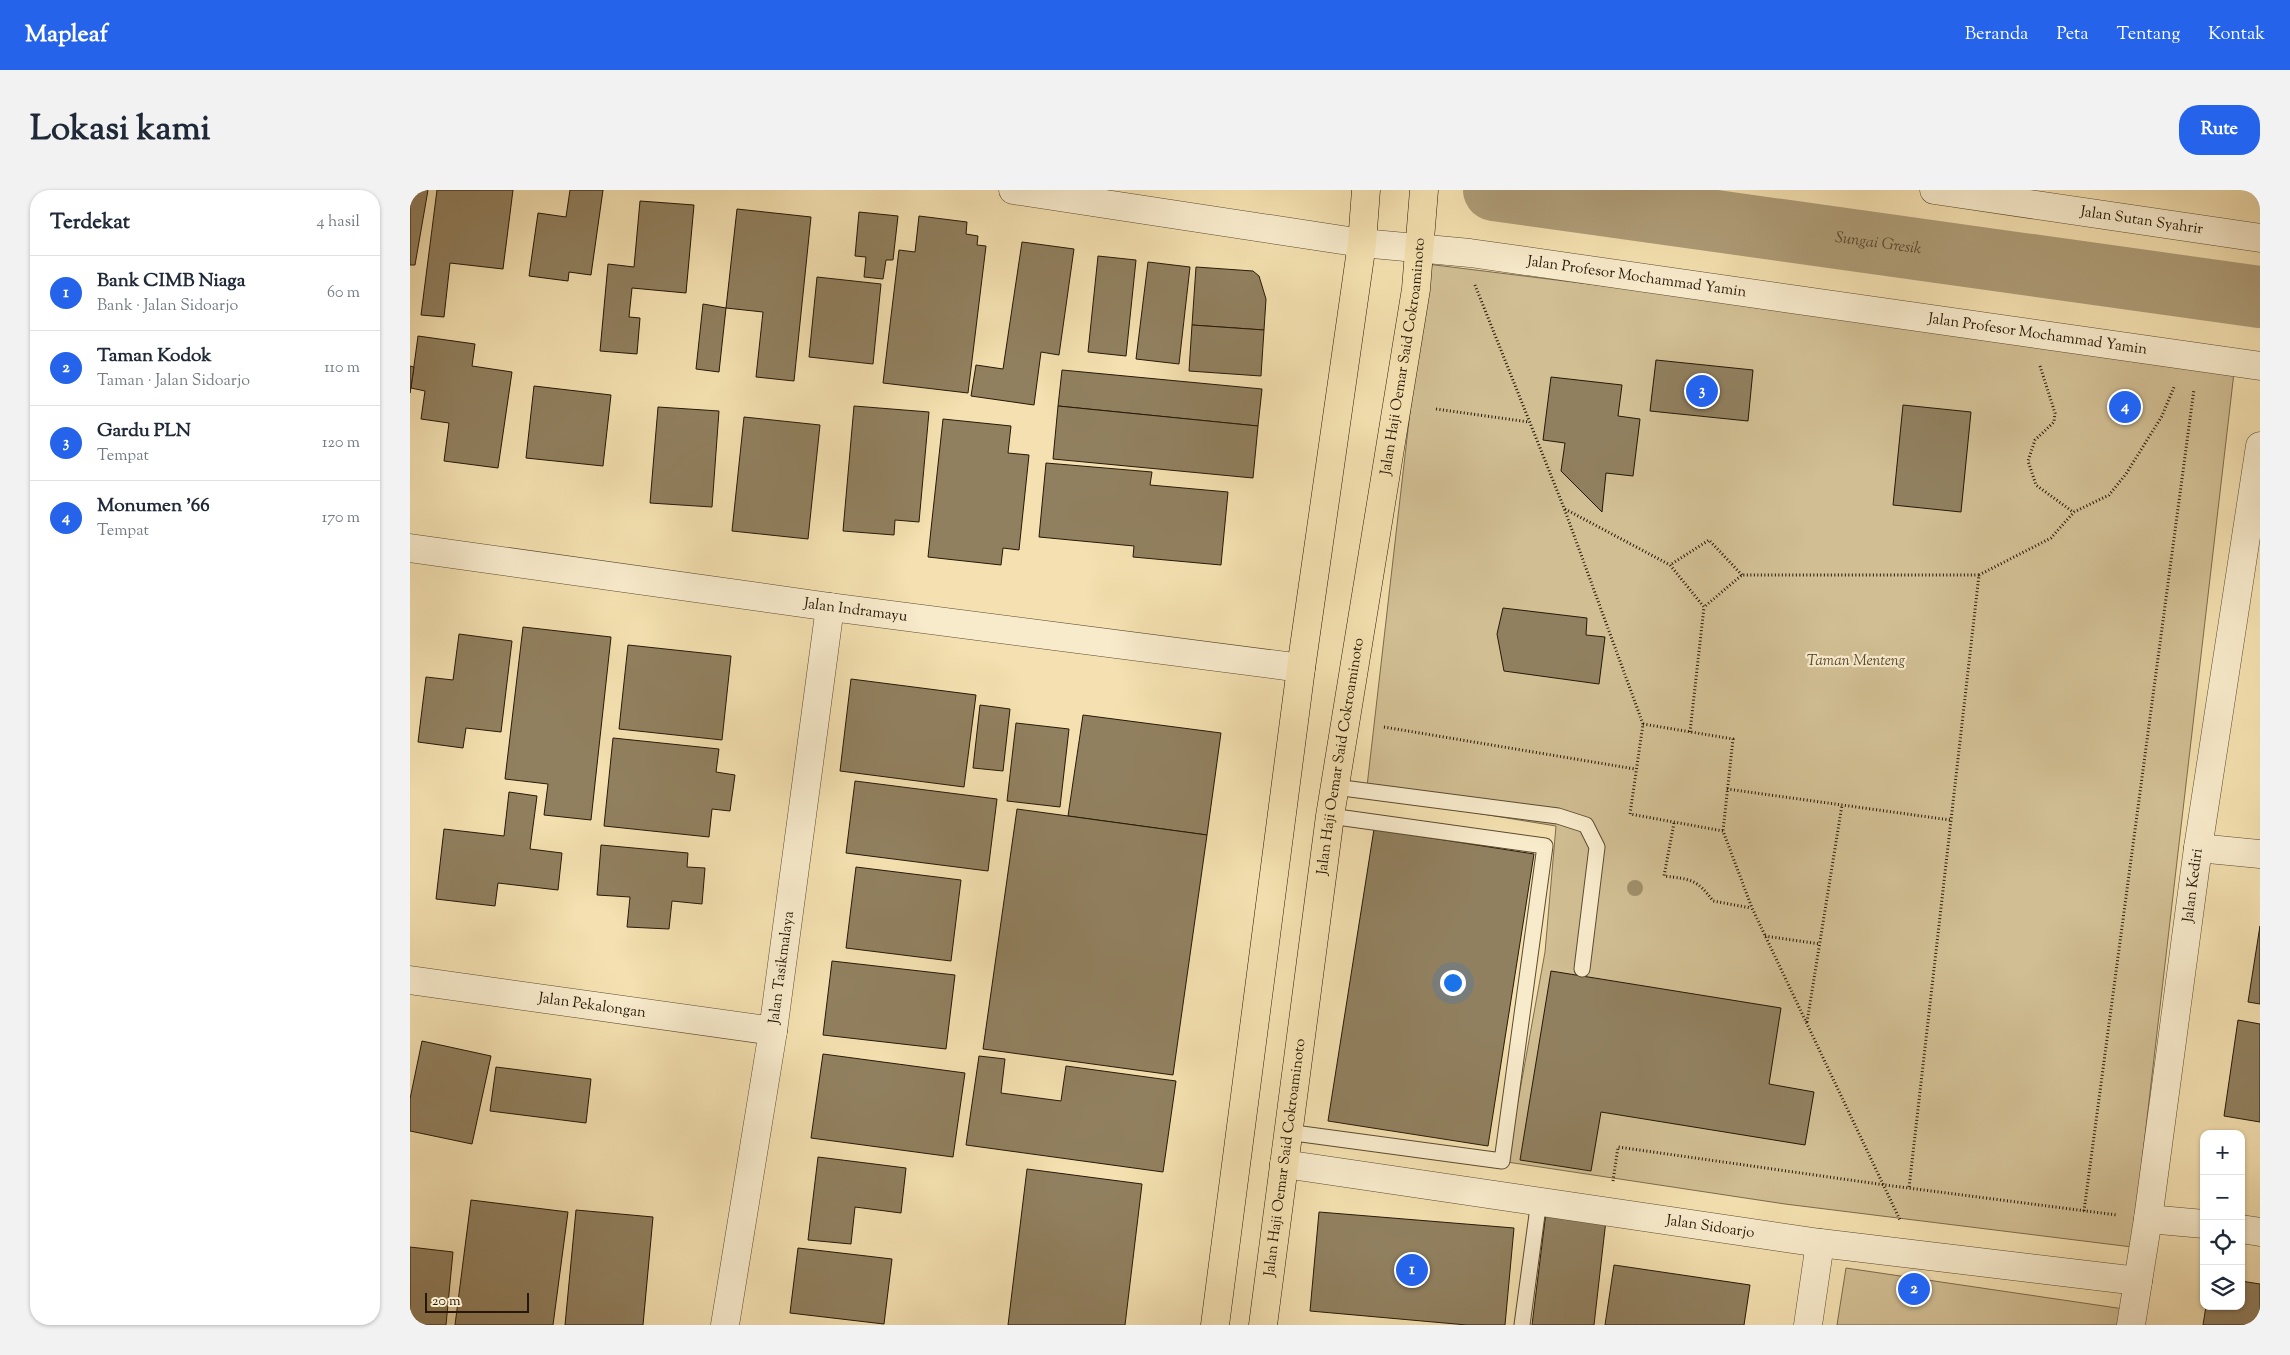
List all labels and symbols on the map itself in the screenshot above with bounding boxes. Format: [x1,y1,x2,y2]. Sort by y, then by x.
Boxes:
street label: Jalan Sutan Syahrir [2078,201,2205,240]
water label: Sungai Gresik [1834,226,1923,261]
street label: Jalan Haji Oemar Said Cokroaminoto [1375,237,1431,477]
street label: Jalan Profesor Mochammad Yamin [1525,251,1748,303]
street label: Jalan Profesor Mochammad Yamin [1926,308,2149,360]
pin: 3 [1686,372,1718,410]
pin: 4 [2109,388,2141,426]
street label: Jalan Indramayu [802,593,909,627]
street label: Jalan Haji Oemar Said Cokroaminoto [1312,636,1369,877]
park label: Taman Menteng [1807,651,1906,672]
street label: Jalan Kediri [2177,847,2208,925]
street label: Jalan Tasikmalaya [763,910,800,1026]
your location [1440,970,1466,996]
street label: Jalan Pekalongan [536,988,647,1024]
street label: Jalan Haji Oemar Said Cokroaminoto [1259,1037,1311,1279]
street label: Jalan Sidoarjo [1664,1210,1756,1244]
pin: 1 [1396,1251,1428,1289]
pin: 2 [1898,1270,1930,1308]
scale bar [425,1290,529,1313]

